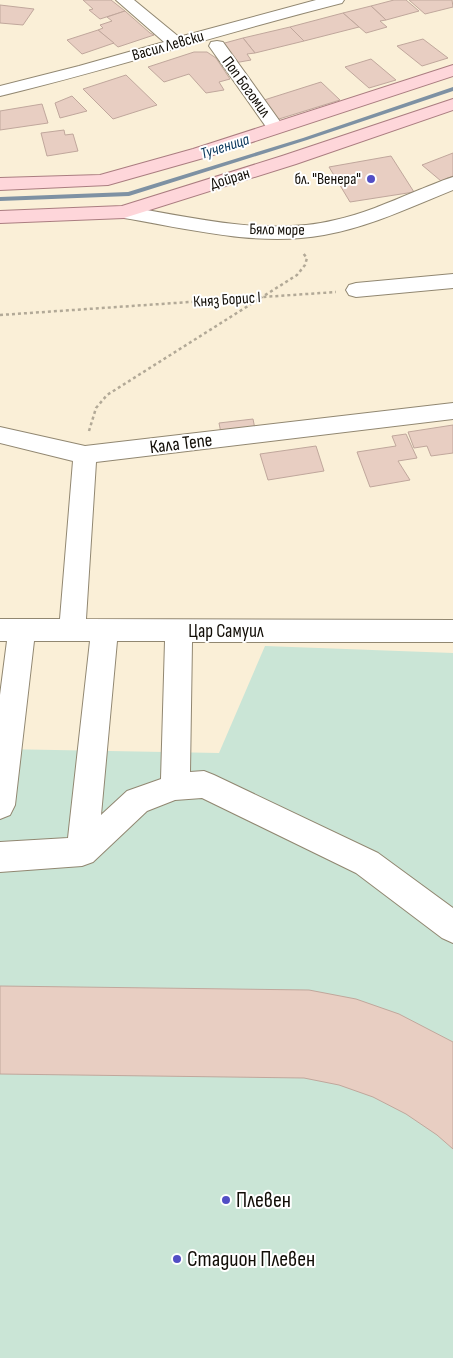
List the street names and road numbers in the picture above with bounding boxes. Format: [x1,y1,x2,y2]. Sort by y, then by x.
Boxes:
street label: Васил Левски [130,27,206,65]
street label: Поп Богомил [218,53,275,121]
street label: Дойран [208,164,252,194]
street label: Бяло море [249,220,305,240]
street label: Княз Борис I [193,288,261,312]
street label: Кала Тепе [148,429,214,459]
street label: Цар Самуил [188,620,264,643]

